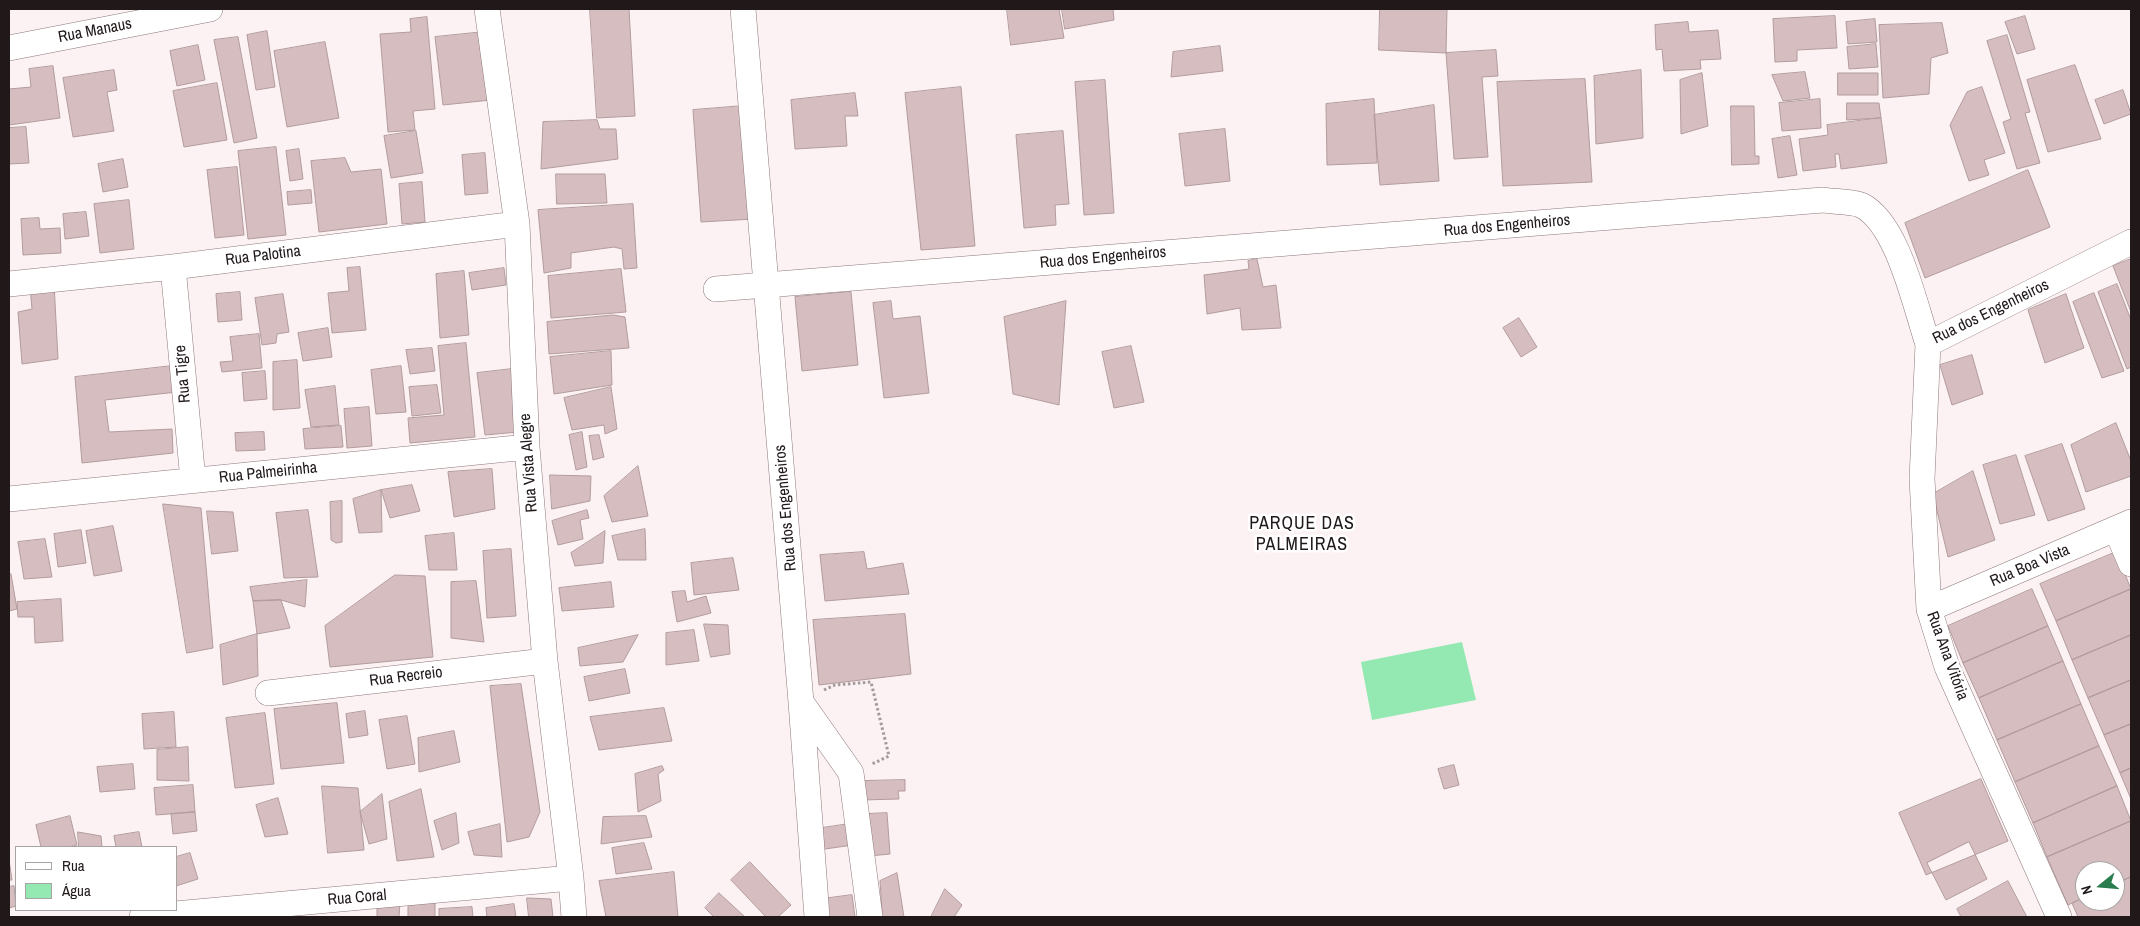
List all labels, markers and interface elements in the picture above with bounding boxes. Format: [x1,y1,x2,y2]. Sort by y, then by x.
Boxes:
street label: Rua Manaus [57,14,133,48]
street label: Rua dos Engenheiros [1443,211,1571,241]
street label: Rua Palotina [224,242,302,270]
street label: Rua dos Engenheiros [1039,243,1167,273]
street label: Rua dos Engenheiros [1930,276,2052,348]
street label: Rua Tigre [171,344,195,404]
street label: Rua Vista Alegre [516,413,542,513]
street label: Rua dos Engenheiros [771,444,801,572]
street label: Rua Palmeirinha [218,458,318,488]
district label: PARQUE DAS PALMEIRAS [1248,513,1356,556]
street label: Rua Boa Vista [1987,541,2073,591]
street label: Rua Ana Vitória [1922,609,1972,703]
street label: Rua Recreio [368,663,444,691]
legend [15,846,178,911]
text: Rua [62,855,85,876]
north arrow [2075,861,2125,911]
text: Água [62,880,91,901]
text: N [2077,884,2096,897]
street label: Rua Coral [327,886,387,910]

